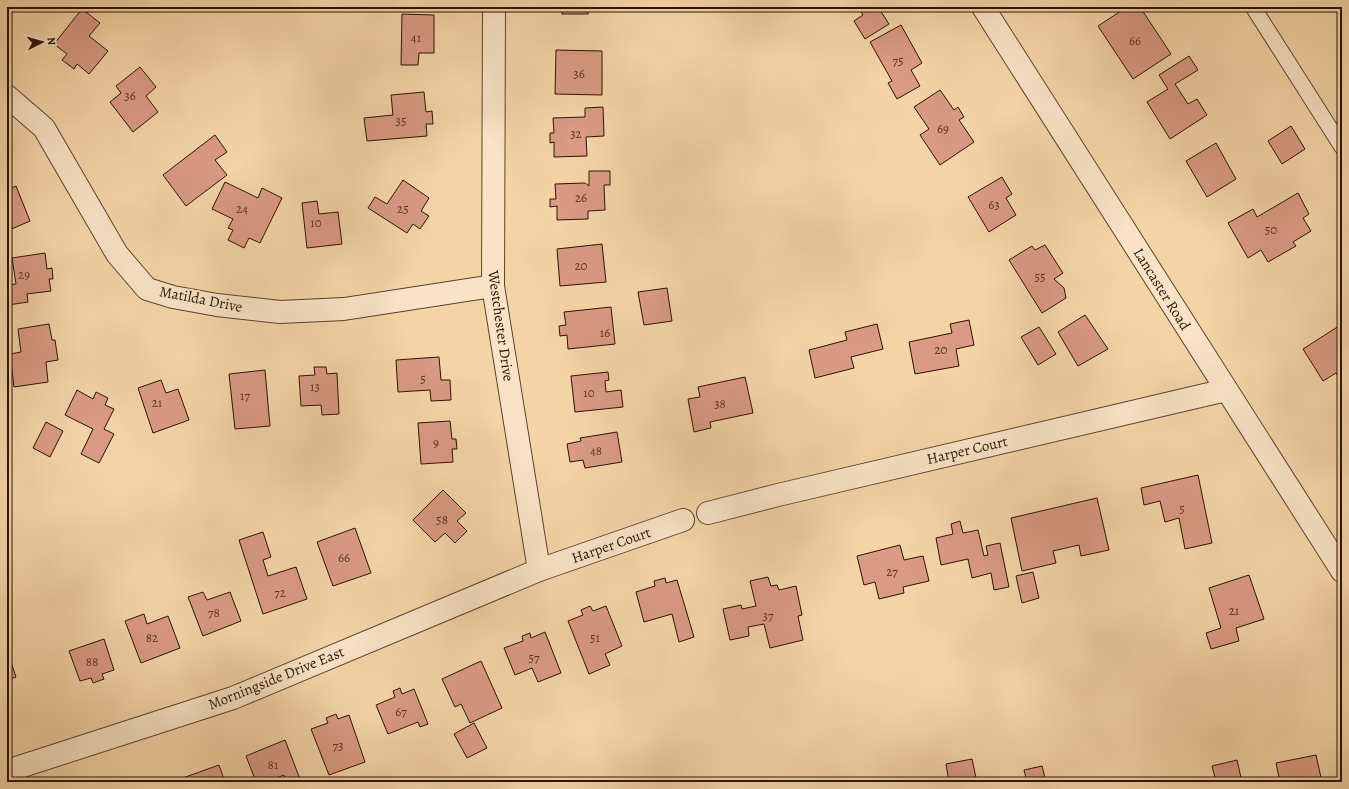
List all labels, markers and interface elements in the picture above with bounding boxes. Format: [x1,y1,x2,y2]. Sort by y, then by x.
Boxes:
north arrow [22,22,62,62]
house number: 41 [411,29,422,46]
house number: 66 [1129,32,1141,49]
text: N [44,36,59,46]
house number: 75 [892,52,904,69]
house number: 36 [573,65,585,82]
house number: 36 [124,87,136,104]
house number: 35 [396,112,407,129]
house number: 69 [937,120,949,137]
house number: 32 [570,125,582,142]
house number: 26 [575,189,587,206]
house number: 63 [988,196,1000,213]
house number: 24 [236,200,248,217]
house number: 25 [397,200,409,217]
house number: 10 [310,214,322,231]
house number: 50 [1265,221,1277,238]
street label: Lancaster Road [1129,244,1196,335]
house number: 20 [574,257,588,274]
house number: 29 [18,266,30,283]
street label: Westchester Drive [483,268,519,383]
house number: 55 [1034,268,1046,285]
street label: Matilda Drive [158,281,244,317]
house number: 16 [600,324,610,341]
house number: 20 [934,341,948,358]
house number: 5 [420,370,426,387]
house number: 13 [310,378,320,395]
house number: 10 [583,384,595,401]
house number: 17 [240,387,250,404]
house number: 21 [152,394,163,411]
house number: 38 [714,395,726,412]
street label: Harper Court [925,431,1009,469]
house number: 9 [433,434,439,451]
house number: 48 [590,442,602,459]
house number: 5 [1179,500,1185,517]
house number: 58 [436,511,448,528]
street label: Harper Court [569,522,653,568]
house number: 66 [338,549,350,566]
house number: 27 [886,563,898,580]
house number: 72 [274,584,286,601]
house number: 21 [1229,602,1240,619]
house number: 78 [208,604,220,621]
house number: 37 [763,607,774,624]
house number: 82 [146,629,158,646]
house number: 51 [590,629,601,646]
street label: Morningside Drive East [205,642,347,714]
house number: 57 [528,649,540,666]
house number: 88 [86,653,98,670]
house number: 67 [395,703,407,720]
house number: 73 [333,737,343,754]
house number: 81 [268,756,279,773]

